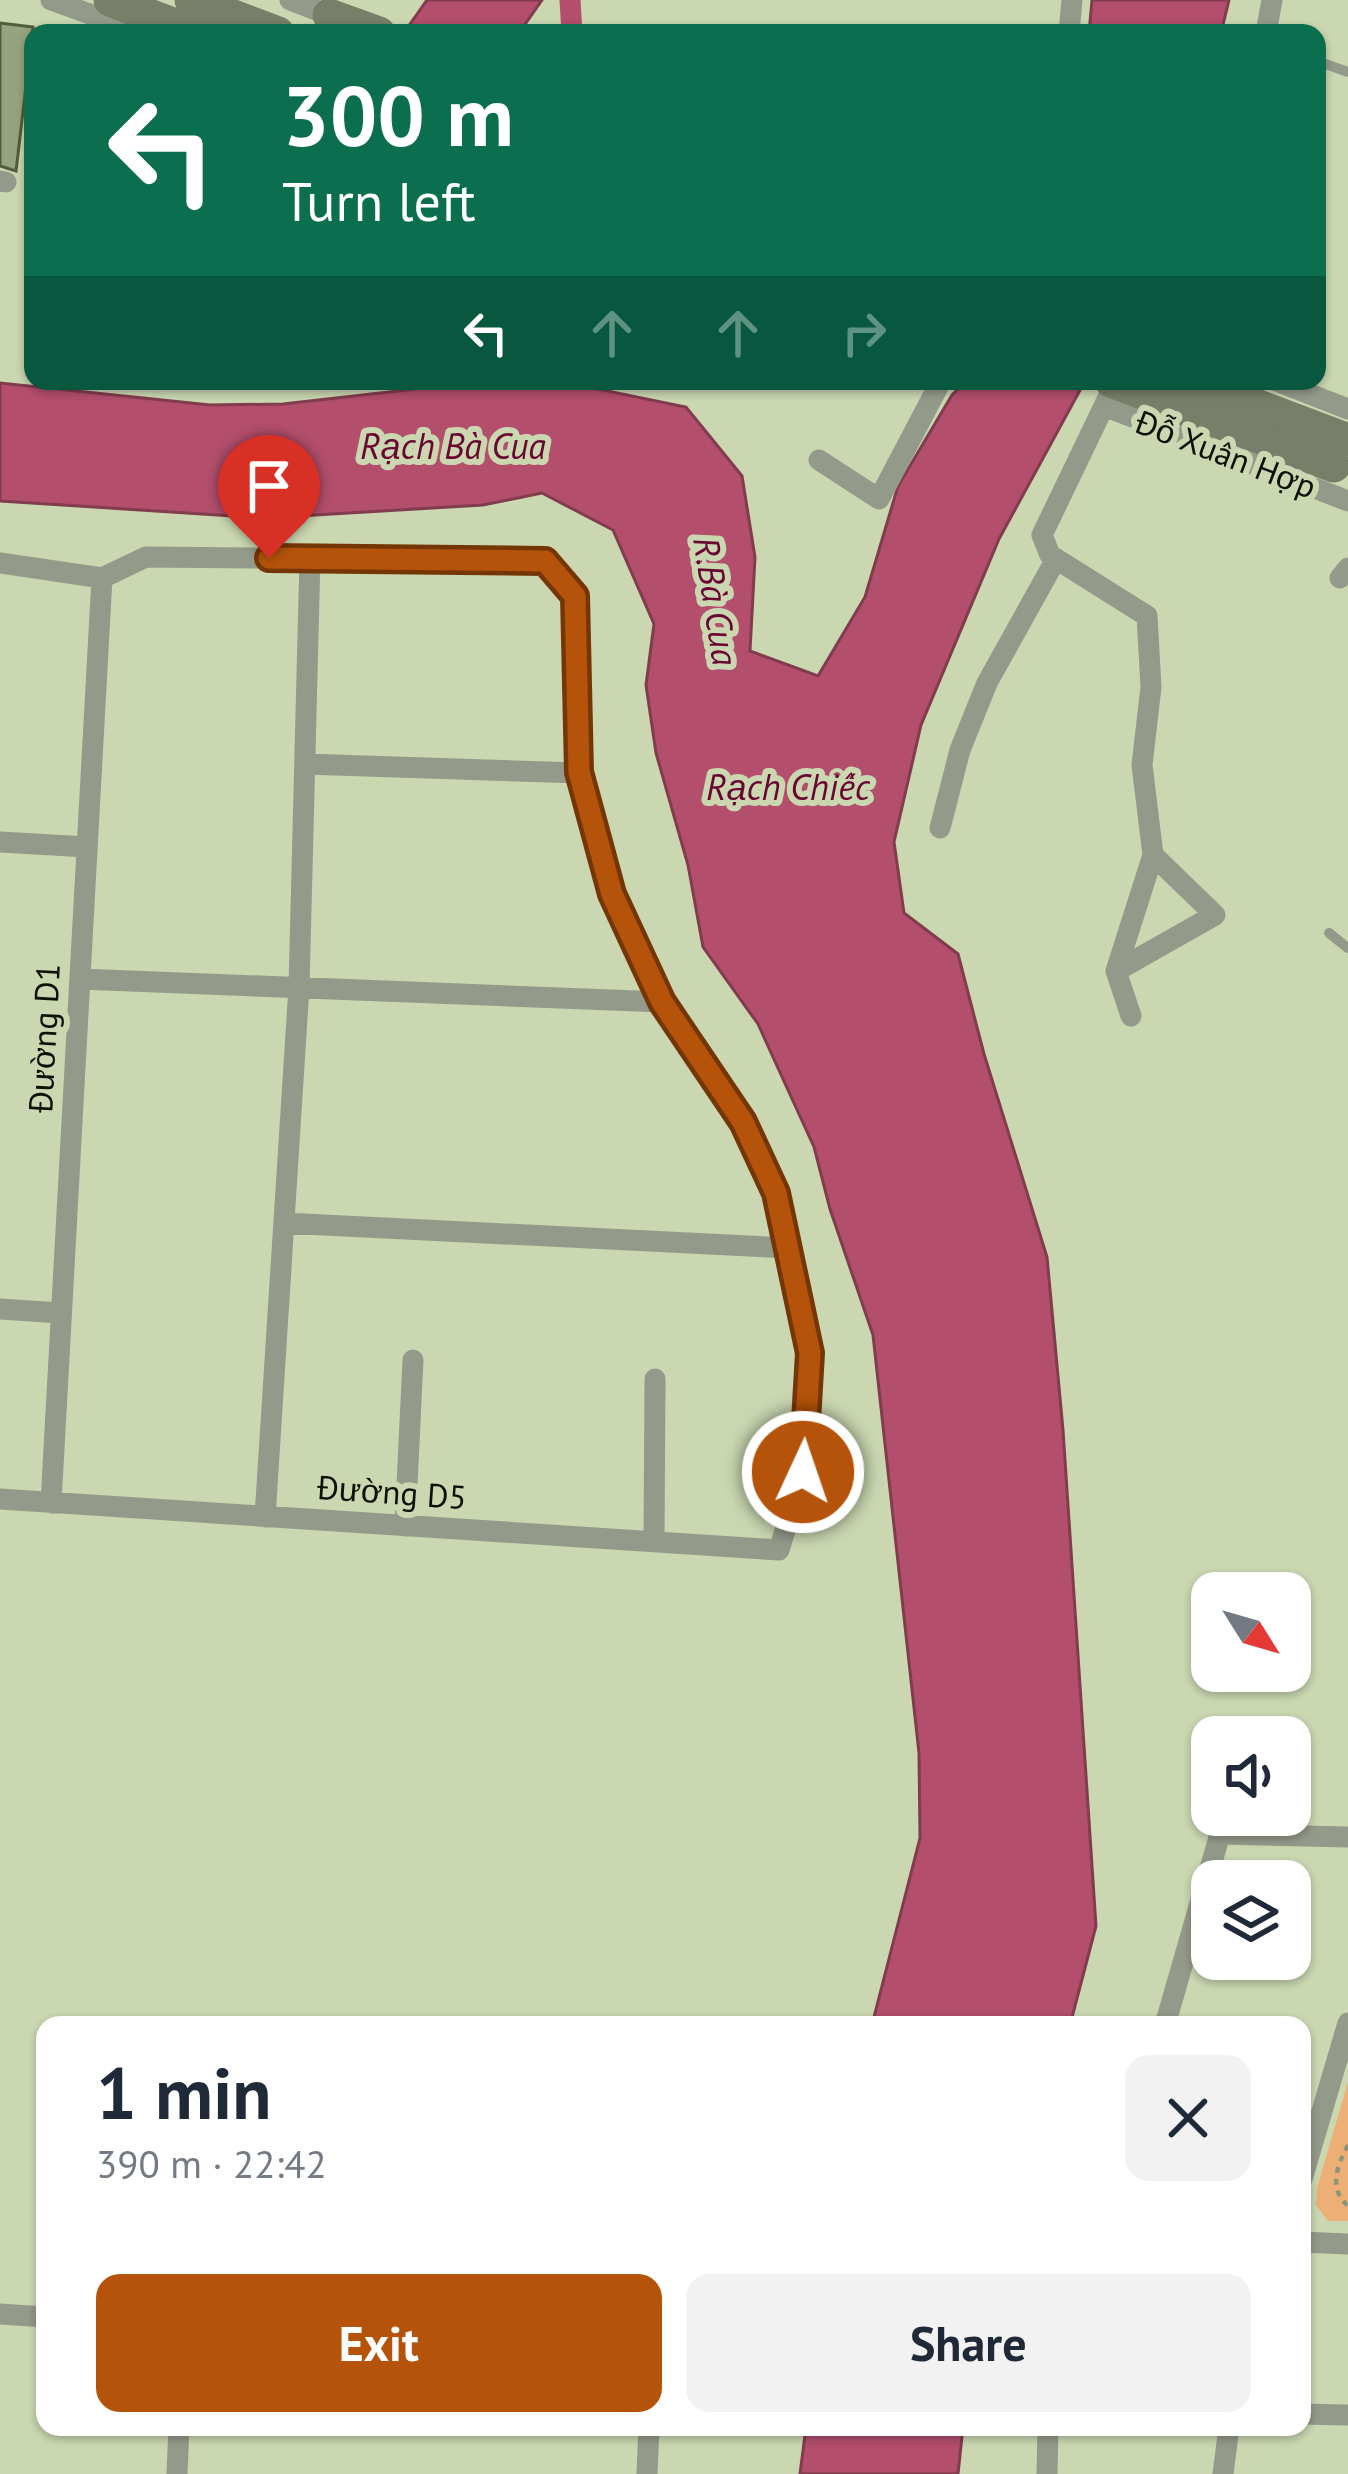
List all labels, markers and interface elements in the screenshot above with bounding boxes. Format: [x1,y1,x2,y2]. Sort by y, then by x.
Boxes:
text: 300 m [282,60,514,169]
icon: left [84,72,240,228]
text: Turn left [282,166,476,236]
icon: left [453,300,519,366]
icon: ahead [579,300,645,366]
icon: ahead [705,300,771,366]
icon: right [831,300,897,366]
street label: Đỗ Xuân Hợp [1129,399,1323,508]
water label: Rạch Bà Cua [360,422,546,469]
pin [218,435,320,558]
icon: arrive [236,453,302,519]
water label: R.Bà Cua [683,533,750,669]
water label: Rạch Chiếc [706,763,871,810]
street label: Đường D1 [18,962,69,1115]
position arrow [740,1409,866,1535]
street label: Đường D5 [315,1465,468,1518]
north arrow [1191,1572,1311,1692]
map controls [1191,1572,1311,1980]
button: sound [1191,1716,1311,1836]
button: layers [1191,1860,1311,1980]
text: 1 min [96,2046,272,2139]
button: close [1125,2055,1251,2181]
text: 390 m · 22:42 [96,2138,327,2189]
button: Exit [96,2274,662,2412]
button: Share [686,2274,1251,2412]

